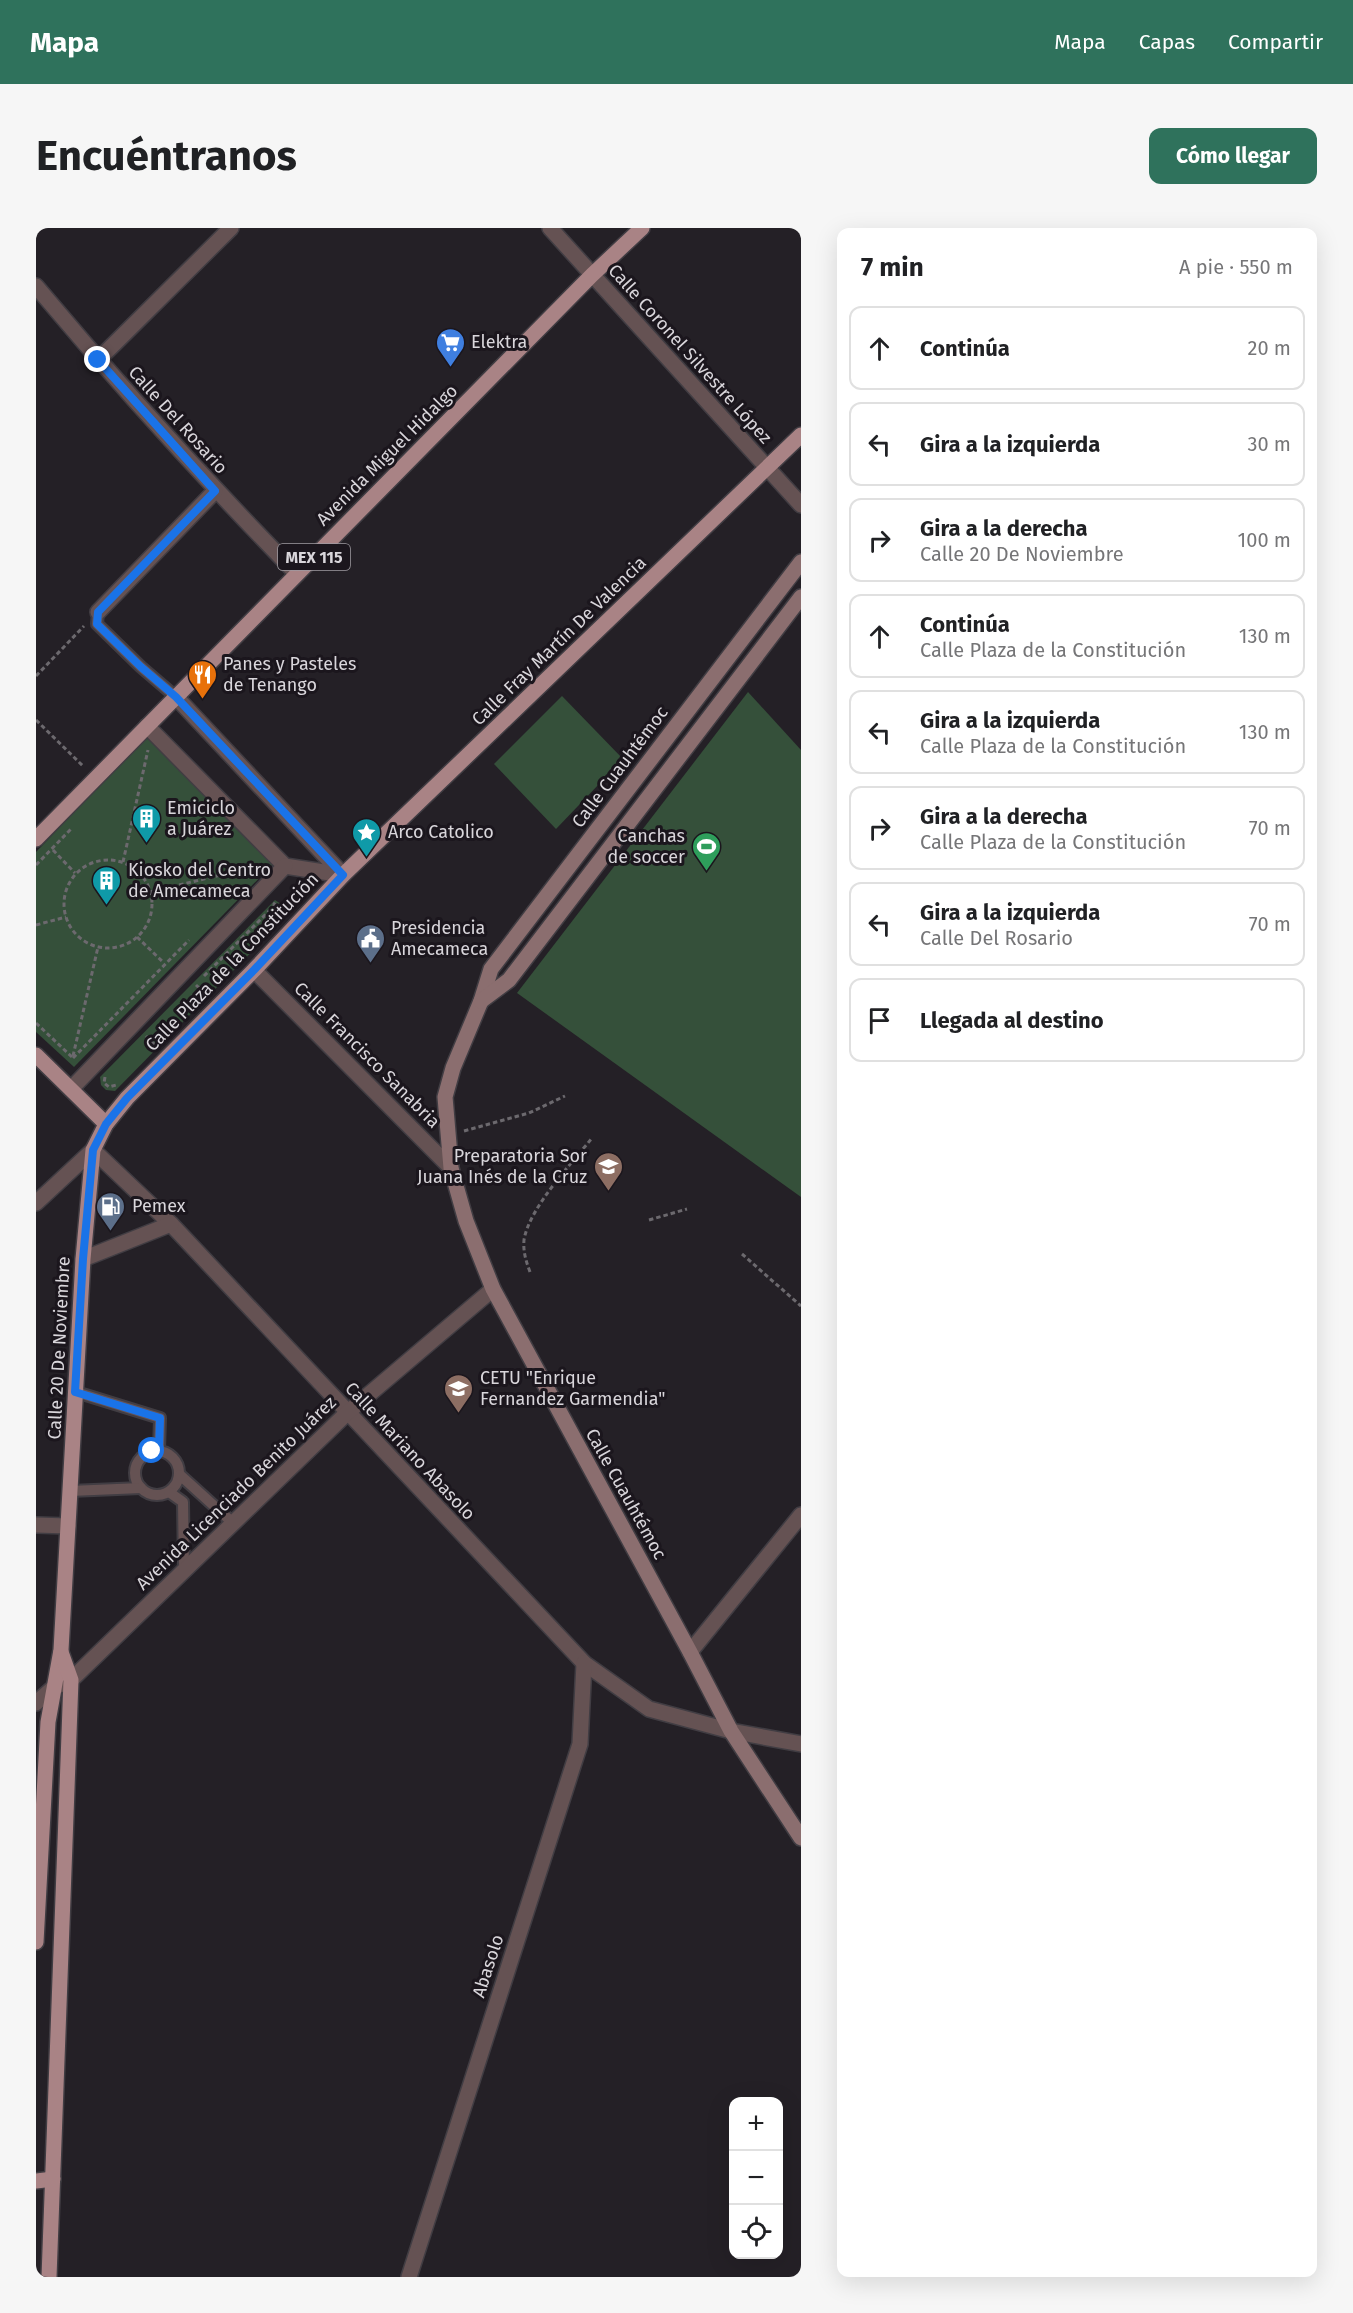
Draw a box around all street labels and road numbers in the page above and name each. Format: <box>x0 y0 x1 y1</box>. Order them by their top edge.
street label: Calle Coronel Silvestre López <box>604 260 776 448</box>
street label: Calle Del Rosario <box>124 361 232 479</box>
street label: Avenida Miguel Hidalgo <box>312 380 462 530</box>
road number: MEX 115 <box>278 544 350 570</box>
street label: Calle Fray Martín De Valencia <box>467 552 651 730</box>
street label: Calle Cuauhtémoc <box>567 702 673 832</box>
street label: Calle Plaza de la Constitución <box>141 868 323 1056</box>
street label: Calle Francisco Sanabria <box>289 977 445 1133</box>
street label: Calle 20 De Noviembre <box>43 1256 75 1440</box>
street label: Calle Mariano Abasolo <box>340 1377 480 1525</box>
street label: Avenida Licenciado Benito Juárez <box>131 1391 341 1595</box>
street label: Calle Cuauhtémoc <box>581 1425 671 1564</box>
street label: Abasolo <box>467 1932 509 2000</box>

